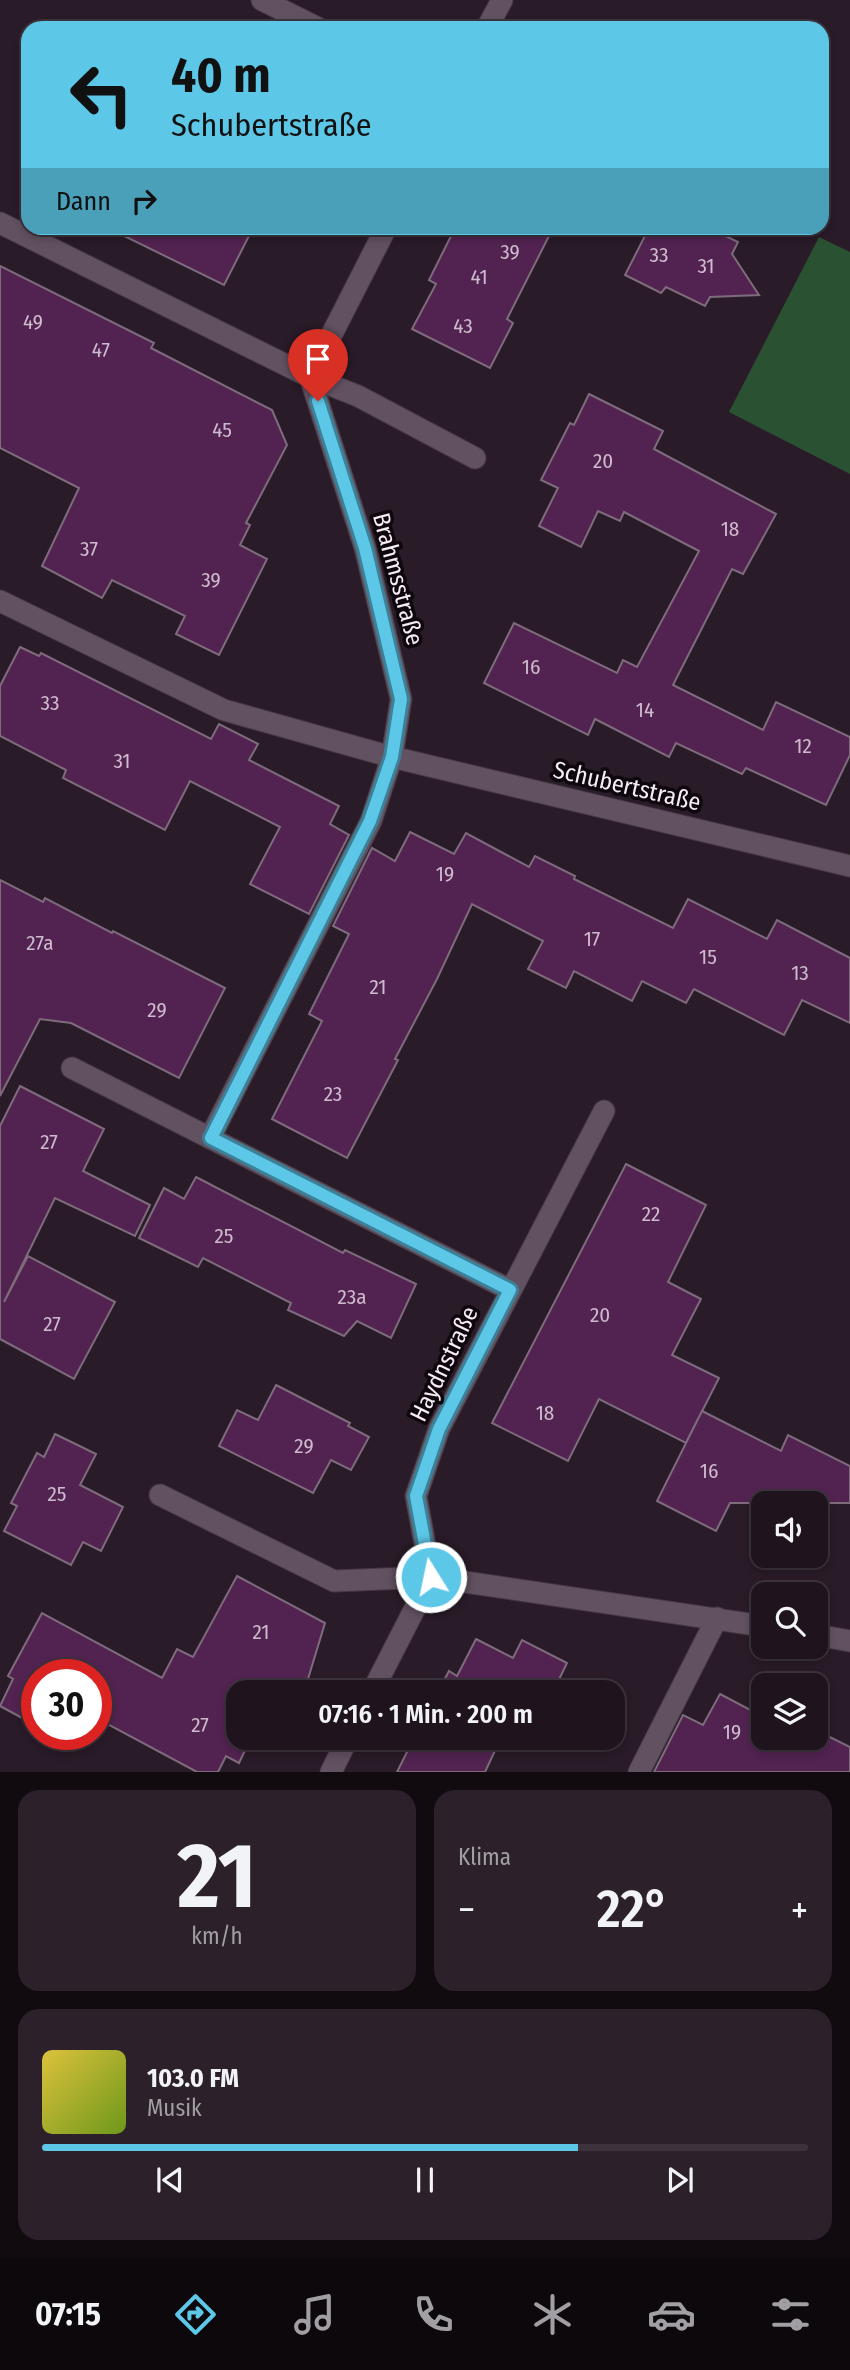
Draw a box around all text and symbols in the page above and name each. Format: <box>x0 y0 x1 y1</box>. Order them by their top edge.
text: 40 m <box>171 46 271 105</box>
icon: left <box>56 49 147 140</box>
text: Schubertstraße <box>171 106 372 144</box>
icon: right <box>125 182 163 220</box>
text: Dann <box>56 186 111 217</box>
house number: 39 <box>500 239 520 265</box>
house number: 33 <box>650 242 668 268</box>
house number: 31 <box>697 253 715 279</box>
house number: 41 <box>470 264 488 290</box>
house number: 49 <box>23 309 43 335</box>
house number: 43 <box>453 313 473 339</box>
pin <box>288 329 348 401</box>
house number: 47 <box>92 337 110 363</box>
icon: arrive <box>299 340 337 378</box>
house number: 45 <box>212 417 232 443</box>
house number: 20 <box>593 448 613 474</box>
street label: Brahmsstraße <box>367 510 429 648</box>
house number: 18 <box>721 516 739 542</box>
house number: 37 <box>80 536 98 562</box>
house number: 39 <box>201 567 221 593</box>
house number: 16 <box>522 654 540 680</box>
house number: 33 <box>41 690 59 716</box>
house number: 14 <box>636 697 654 723</box>
house number: 12 <box>794 733 812 759</box>
house number: 31 <box>113 748 131 774</box>
street label: Schubertstraße <box>551 755 703 817</box>
house number: 19 <box>436 861 454 887</box>
house number: 17 <box>584 926 600 952</box>
house number: 27a <box>26 930 54 956</box>
house number: 15 <box>699 944 717 970</box>
house number: 13 <box>791 960 809 986</box>
house number: 21 <box>370 974 387 1000</box>
house number: 29 <box>147 997 167 1023</box>
house number: 23 <box>324 1081 342 1107</box>
house number: 27 <box>40 1129 58 1155</box>
house number: 22 <box>642 1201 660 1227</box>
house number: 25 <box>215 1223 233 1249</box>
house number: 23a <box>338 1284 366 1310</box>
street label: Haydnstraße <box>404 1302 484 1426</box>
house number: 20 <box>590 1302 610 1328</box>
house number: 27 <box>43 1311 61 1337</box>
house number: 18 <box>536 1400 554 1426</box>
house number: 29 <box>294 1433 314 1459</box>
house number: 16 <box>700 1458 718 1484</box>
house number: 25 <box>48 1481 66 1507</box>
map controls <box>751 1491 828 1750</box>
button: sound <box>751 1491 828 1568</box>
position arrow <box>394 1540 468 1614</box>
button: search <box>751 1582 828 1659</box>
house number: 21 <box>253 1619 270 1645</box>
speed limit sign: 30 <box>21 1659 112 1750</box>
button: layers <box>751 1673 828 1750</box>
text: 07:16 · 1 Min. · 200 m <box>318 1699 533 1730</box>
house number: 27 <box>191 1712 209 1738</box>
house number: 19 <box>723 1719 741 1745</box>
text: 21 <box>177 1822 257 1931</box>
text: Klima <box>458 1843 511 1871</box>
text: 22° <box>597 1878 669 1941</box>
text: − <box>458 1887 475 1933</box>
text: + <box>791 1887 808 1933</box>
text: km/h <box>191 1922 243 1950</box>
text: 103.0 FM <box>147 2063 239 2094</box>
text: Musik <box>147 2094 202 2122</box>
icon: previous <box>151 2161 189 2199</box>
icon: pause <box>406 2161 444 2199</box>
icon: next <box>661 2161 699 2199</box>
icon: directions <box>171 2290 220 2339</box>
icon: music <box>290 2290 339 2339</box>
icon: phone <box>409 2290 458 2339</box>
icon: climate <box>528 2290 577 2339</box>
icon: car <box>647 2290 696 2339</box>
icon: filters <box>766 2290 815 2339</box>
text: 07:15 <box>35 2295 101 2333</box>

